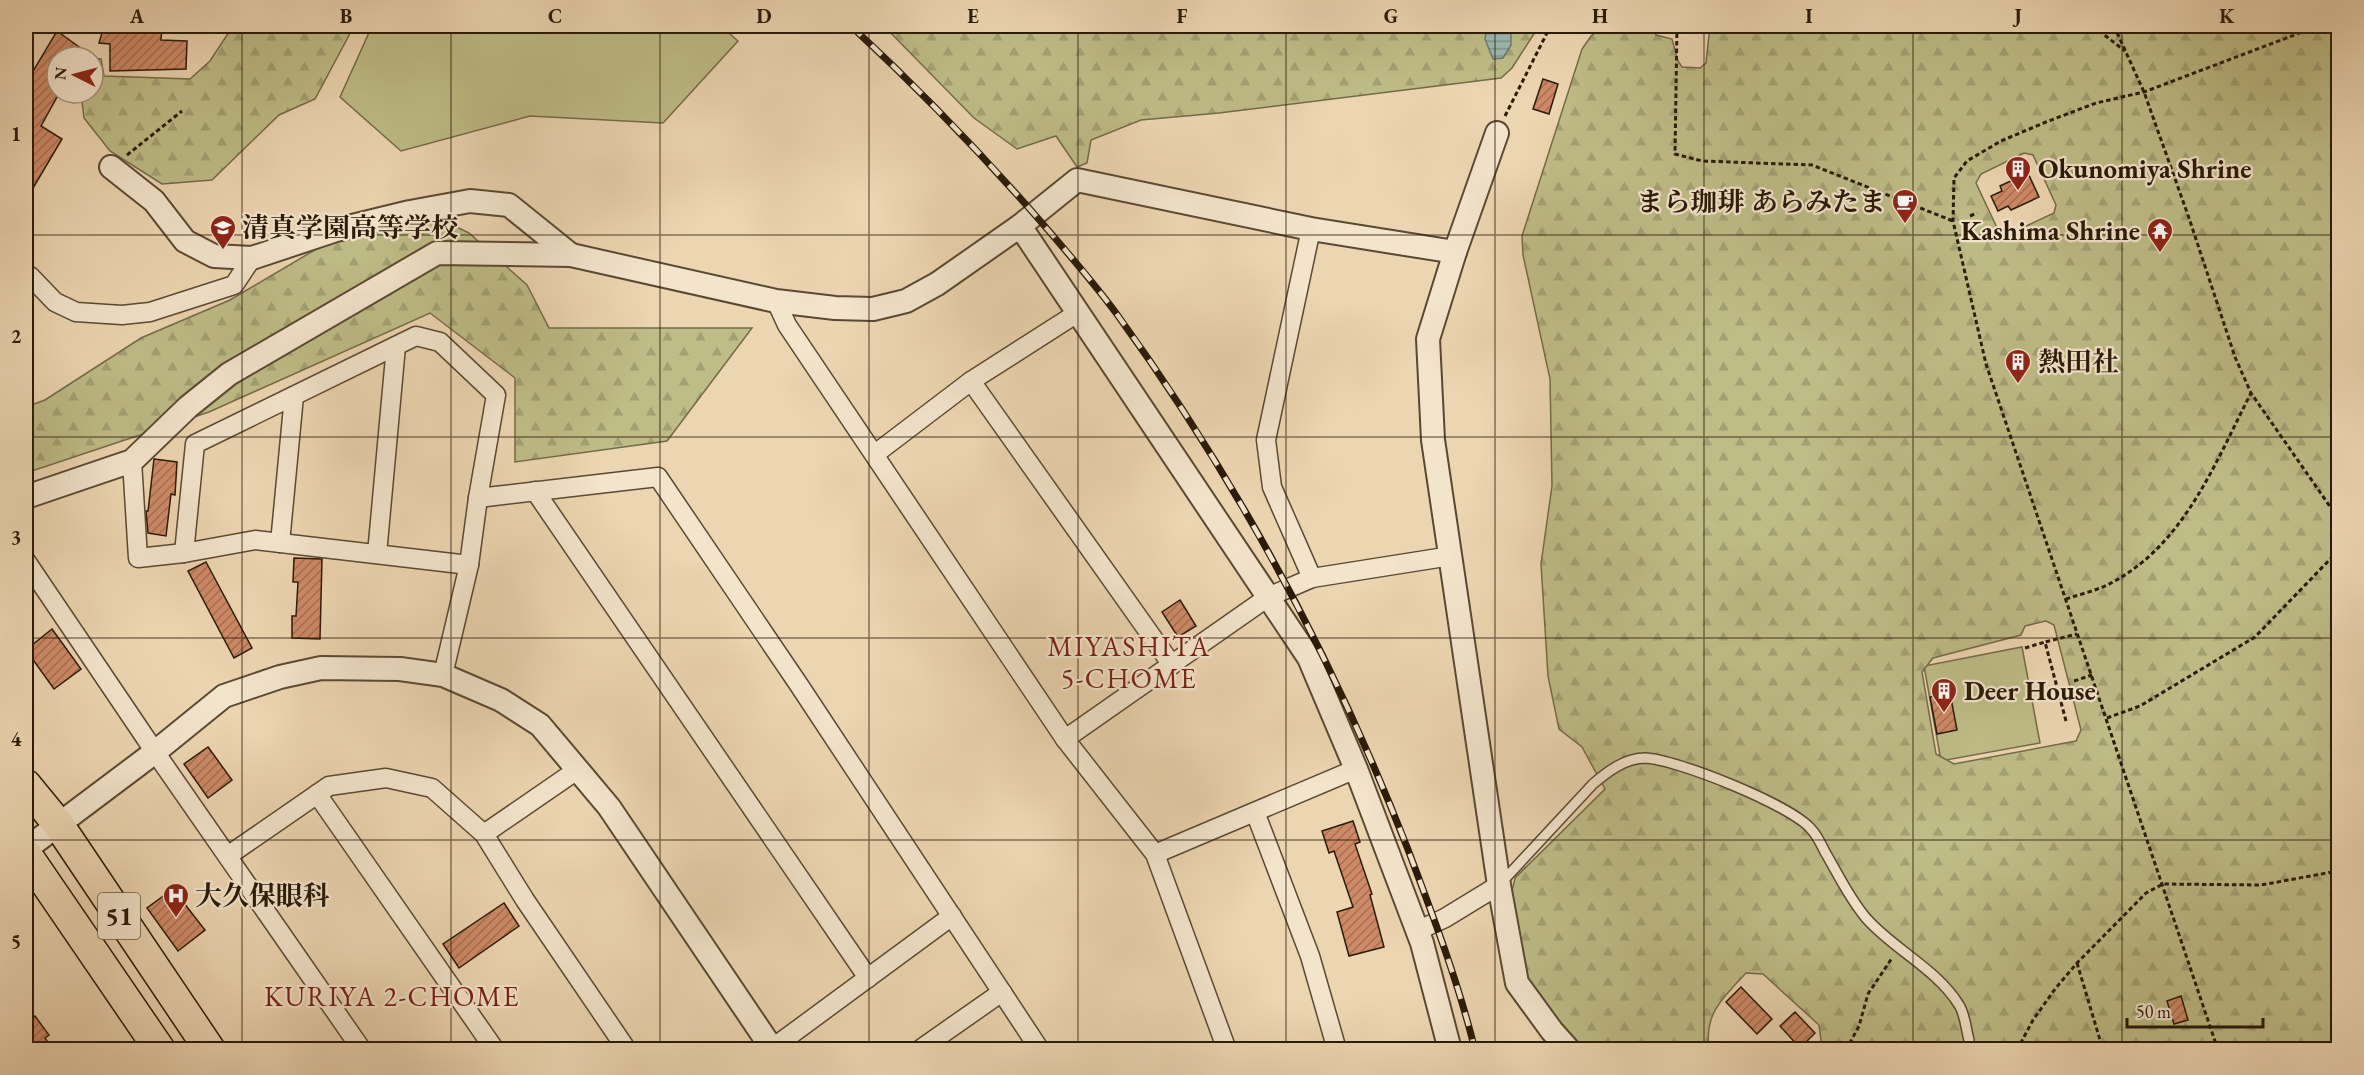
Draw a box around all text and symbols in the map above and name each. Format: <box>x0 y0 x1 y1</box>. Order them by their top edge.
text: A <box>129 3 145 29</box>
text: B <box>340 3 352 29</box>
text: C <box>548 3 562 29</box>
text: D <box>756 3 772 29</box>
text: E <box>967 3 979 29</box>
text: F <box>1177 3 1188 29</box>
text: G <box>1384 3 1398 29</box>
text: H <box>1592 3 1608 29</box>
text: I <box>1805 3 1813 29</box>
text: J <box>2012 3 2022 29</box>
text: K <box>2219 3 2235 29</box>
north arrow <box>45 45 105 105</box>
text: N <box>49 66 72 81</box>
text: 1 <box>11 121 21 147</box>
place label: Okunomiya Shrine <box>2038 151 2251 186</box>
building icon: Okunomiya Shrine <box>2003 154 2033 192</box>
place label: まら珈琲 あらみたま <box>1637 184 1886 219</box>
cafe icon: まら珈琲 あらみたま <box>1890 187 1920 225</box>
place label: 清真学園高等学校 <box>242 210 458 245</box>
school or university icon: 清真学園高等学校 <box>208 213 238 251</box>
place label: Kashima Shrine <box>1961 213 2140 248</box>
temple icon: Kashima Shrine <box>2145 216 2175 254</box>
text: 2 <box>11 323 22 349</box>
place label: 熱田社 <box>2038 344 2119 379</box>
building icon: 熱田社 <box>2003 347 2033 385</box>
text: 3 <box>11 524 21 550</box>
district label: MIYASHITA 5-CHOME <box>1047 628 1211 696</box>
place label: Deer House <box>1964 673 2096 708</box>
building icon: Deer House <box>1929 676 1959 714</box>
text: 4 <box>11 726 22 752</box>
place label: 大久保眼科 <box>195 878 330 913</box>
hospital icon: 大久保眼科 <box>161 881 191 919</box>
road number: 51 <box>98 893 140 939</box>
text: 5 <box>11 928 21 954</box>
district label: KURIYA 2-CHOME <box>264 978 520 1014</box>
scale bar <box>2127 991 2264 1029</box>
text: 50 m <box>2136 1000 2171 1023</box>

